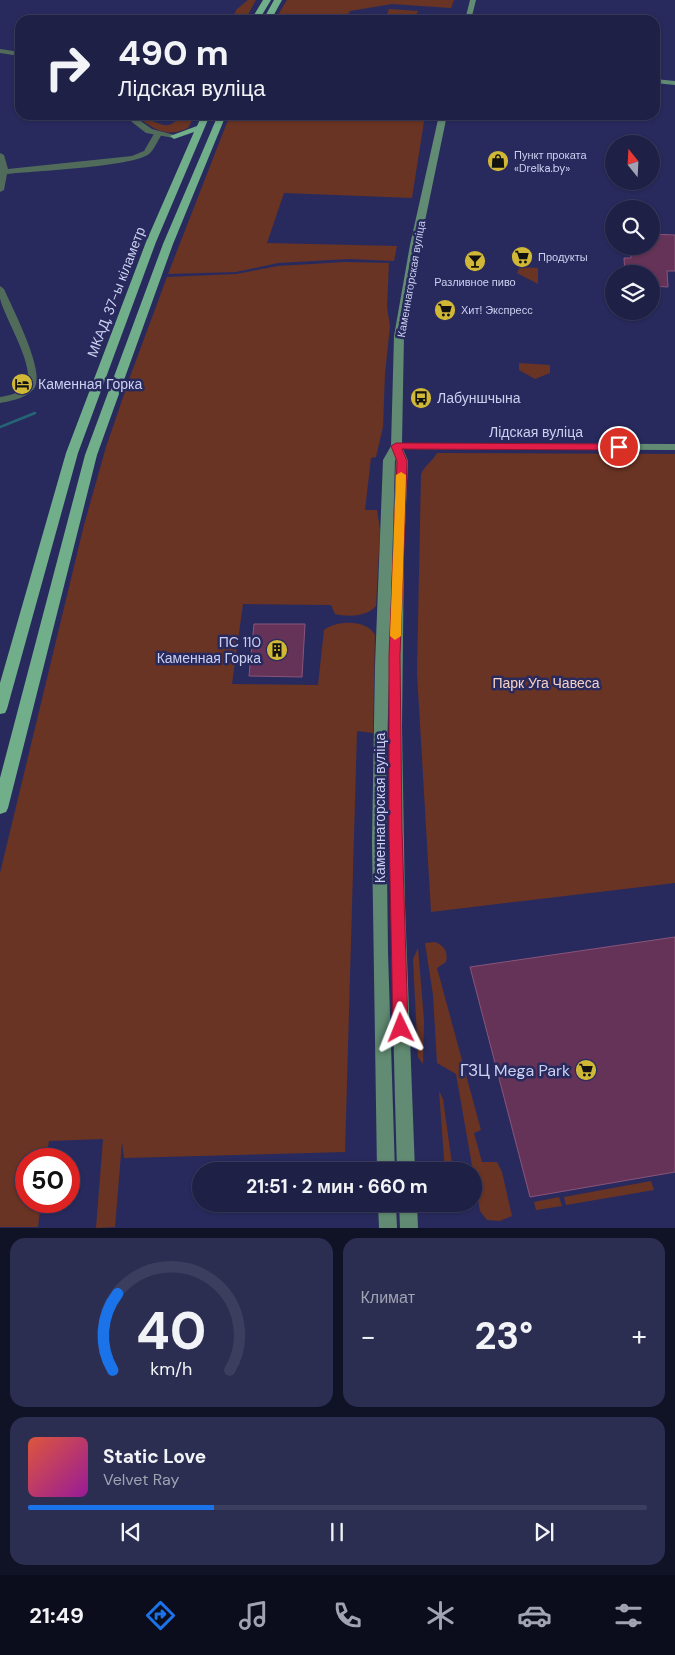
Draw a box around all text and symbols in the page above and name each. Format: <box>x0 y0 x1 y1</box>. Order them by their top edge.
text: 490 m <box>118 30 229 76</box>
icon: right <box>35 35 100 100</box>
text: Лідская вуліца <box>118 74 266 103</box>
north arrow <box>605 135 660 190</box>
map controls <box>605 135 660 320</box>
place label: Пункт проката «Drelka.by» <box>514 148 587 175</box>
shop icon: Пункт проката «Drelka.by» <box>486 149 510 173</box>
button: search <box>605 200 660 255</box>
street label: Каменнагорская вуліца <box>394 219 428 338</box>
street label: МКАД, 37-ы кіламетр <box>83 224 149 360</box>
supermarket icon: Продукты <box>510 245 534 269</box>
bar icon: Разливное пиво <box>463 249 487 273</box>
place label: Продукты <box>538 250 588 264</box>
button: layers <box>605 265 660 320</box>
place label: Разливное пиво <box>434 275 516 289</box>
supermarket icon: Хит! Экспресс <box>433 298 457 322</box>
place label: Хит! Экспресс <box>461 303 533 317</box>
hotel icon: Каменная Горка <box>10 372 34 396</box>
place label: Каменная Горка <box>38 375 143 393</box>
bus stop icon: Лабуншчына <box>409 386 433 410</box>
place label: Лабуншчына <box>437 389 521 407</box>
street label: Лідская вуліца <box>489 423 583 441</box>
pin <box>598 426 640 468</box>
icon: arrive <box>605 433 633 461</box>
place label: ПС 110 Каменная Горка <box>157 633 261 667</box>
building icon: ПС 110 Каменная Горка <box>265 638 289 662</box>
park label: Парк Уга Чавеса <box>492 674 600 692</box>
street label: Каменнагорская вуліца <box>371 733 389 883</box>
position arrow <box>374 1001 426 1053</box>
supermarket icon: ГЗЦ Mega Park <box>574 1058 598 1082</box>
place label: ГЗЦ Mega Park <box>460 1060 570 1081</box>
speed limit sign: 50 <box>15 1148 80 1213</box>
text: 21:51 · 2 мин · 660 m <box>246 1174 428 1199</box>
text: Климат <box>361 1287 415 1308</box>
text: 40 <box>136 1297 206 1365</box>
text: 23° <box>474 1311 533 1361</box>
text: − <box>361 1318 376 1355</box>
text: + <box>632 1318 647 1355</box>
text: km/h <box>150 1357 192 1381</box>
text: Static Love <box>103 1444 206 1469</box>
text: Velvet Ray <box>103 1469 179 1490</box>
icon: previous <box>117 1518 145 1546</box>
icon: pause <box>323 1518 351 1546</box>
icon: next <box>530 1518 558 1546</box>
icon: directions <box>143 1598 178 1633</box>
icon: music <box>236 1598 271 1633</box>
icon: phone <box>330 1598 365 1633</box>
icon: climate <box>423 1598 458 1633</box>
icon: car <box>517 1598 552 1633</box>
icon: filters <box>611 1598 646 1633</box>
text: 21:49 <box>29 1601 84 1630</box>

